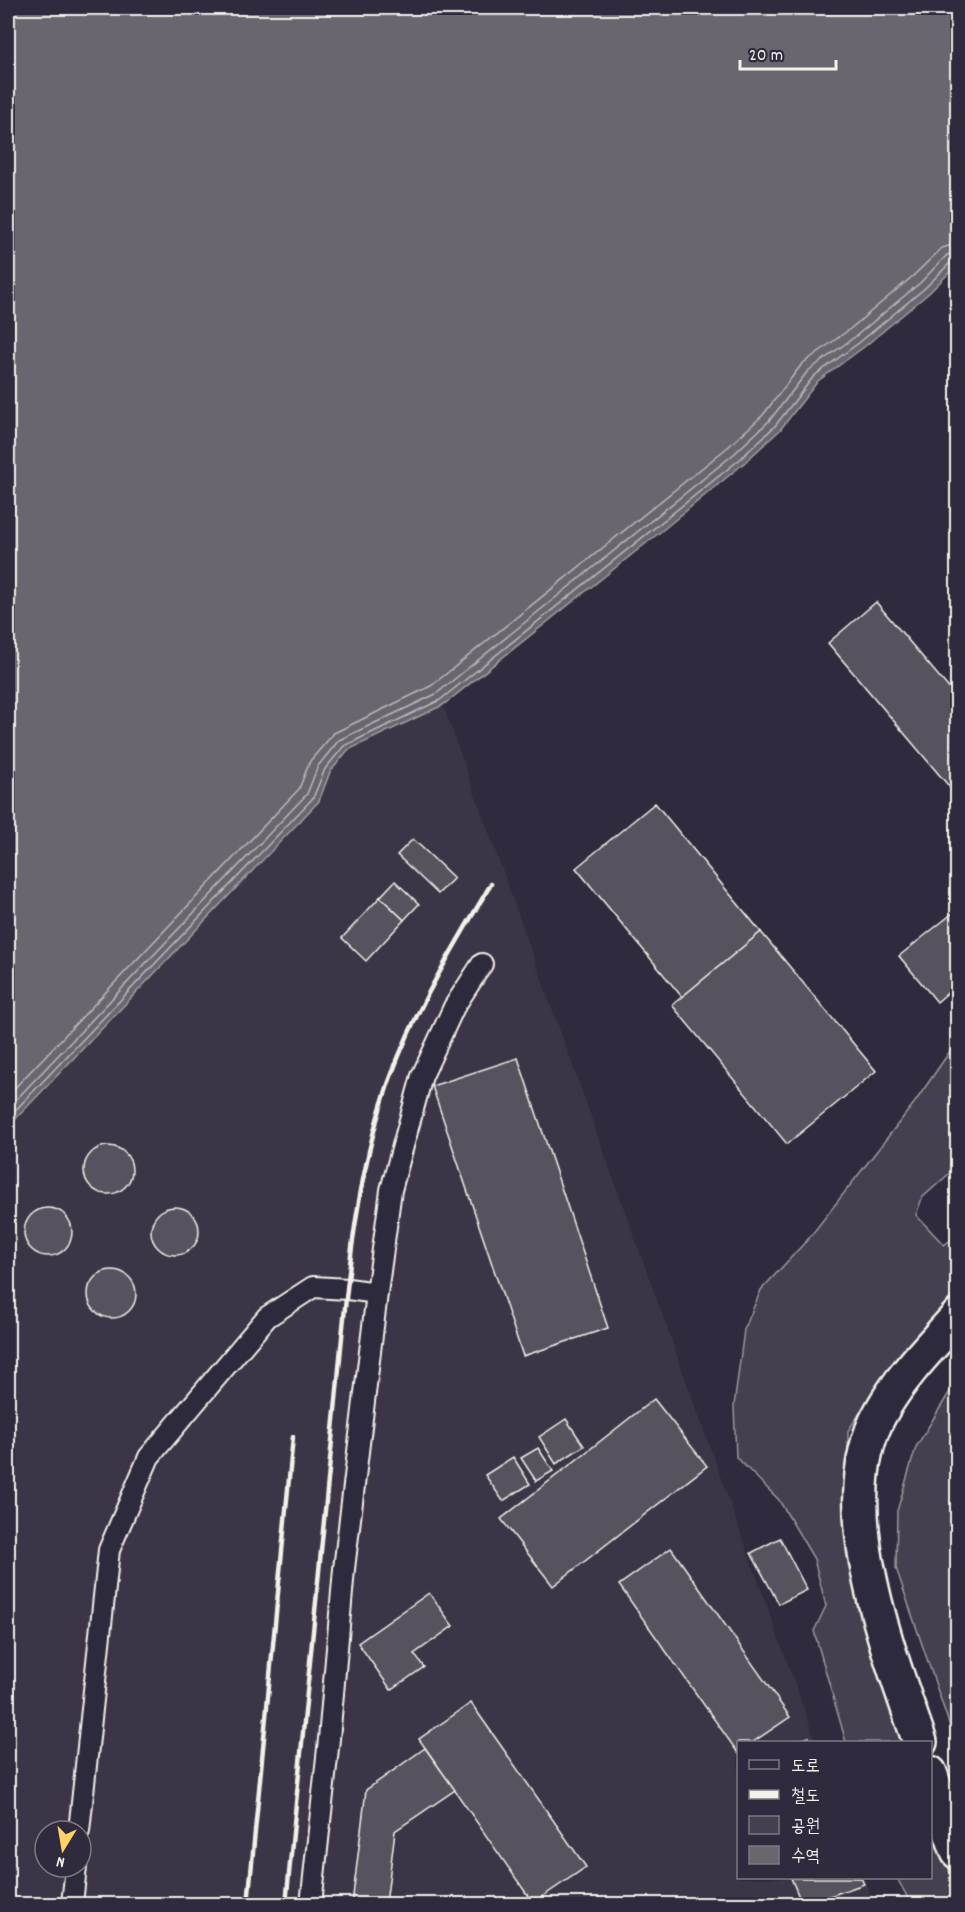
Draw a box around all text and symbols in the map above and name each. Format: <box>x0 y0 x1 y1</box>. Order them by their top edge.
scale bar <box>740 33 836 71</box>
text: 20 m <box>749 44 783 69</box>
legend <box>737 1741 932 1879</box>
text: 도로 <box>791 1755 820 1780</box>
text: 철도 <box>791 1785 820 1810</box>
text: 공원 <box>791 1815 820 1840</box>
north arrow <box>33 1819 93 1879</box>
text: 수역 <box>791 1845 820 1870</box>
text: N <box>54 1849 67 1873</box>

